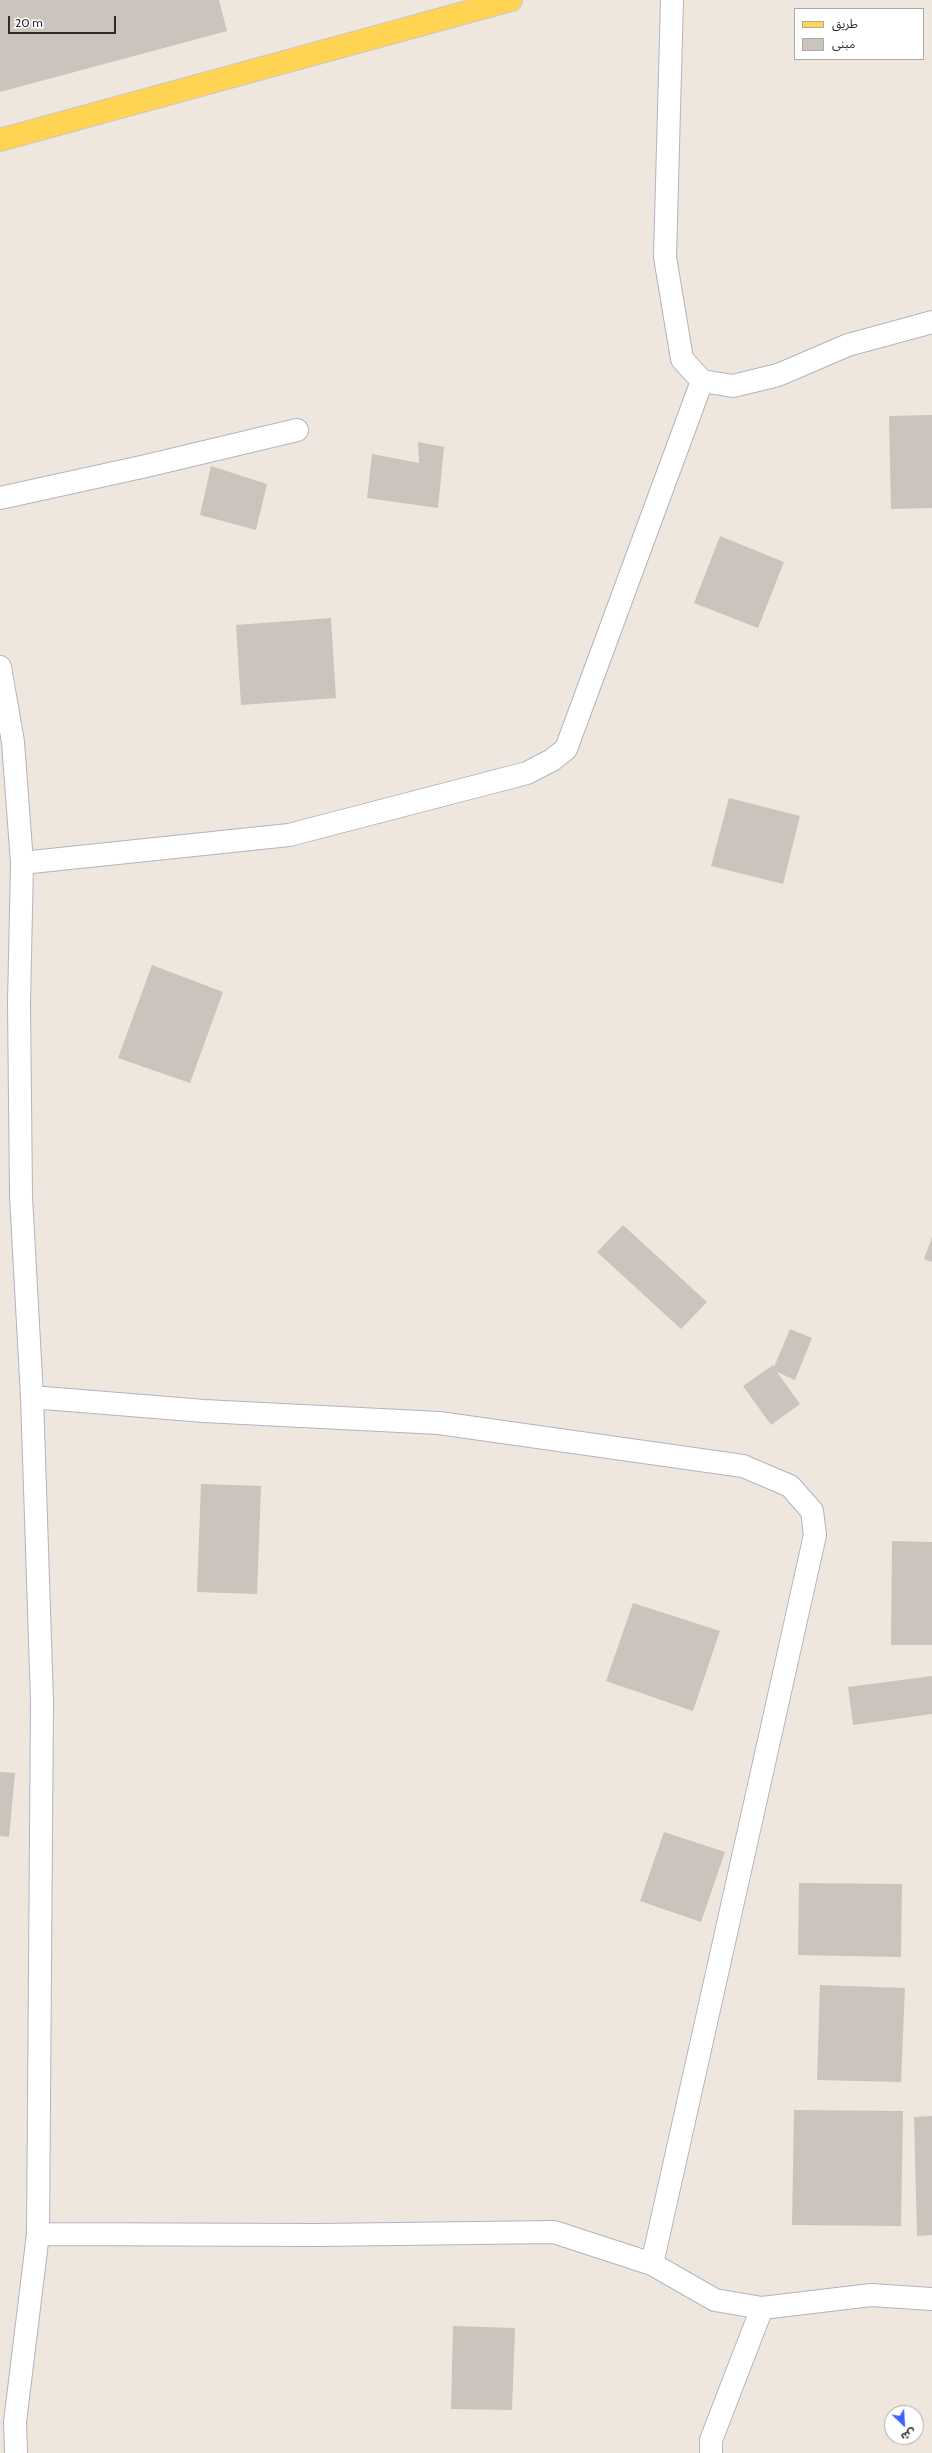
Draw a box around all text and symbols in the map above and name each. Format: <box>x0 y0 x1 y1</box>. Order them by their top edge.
scale bar <box>10 8 118 34</box>
legend <box>794 8 924 60</box>
text: 20 m <box>15 15 43 30</box>
text: طريق <box>832 16 858 31</box>
text: مبنى <box>832 36 855 51</box>
north arrow <box>884 2405 924 2445</box>
text: ش <box>899 2425 918 2444</box>

